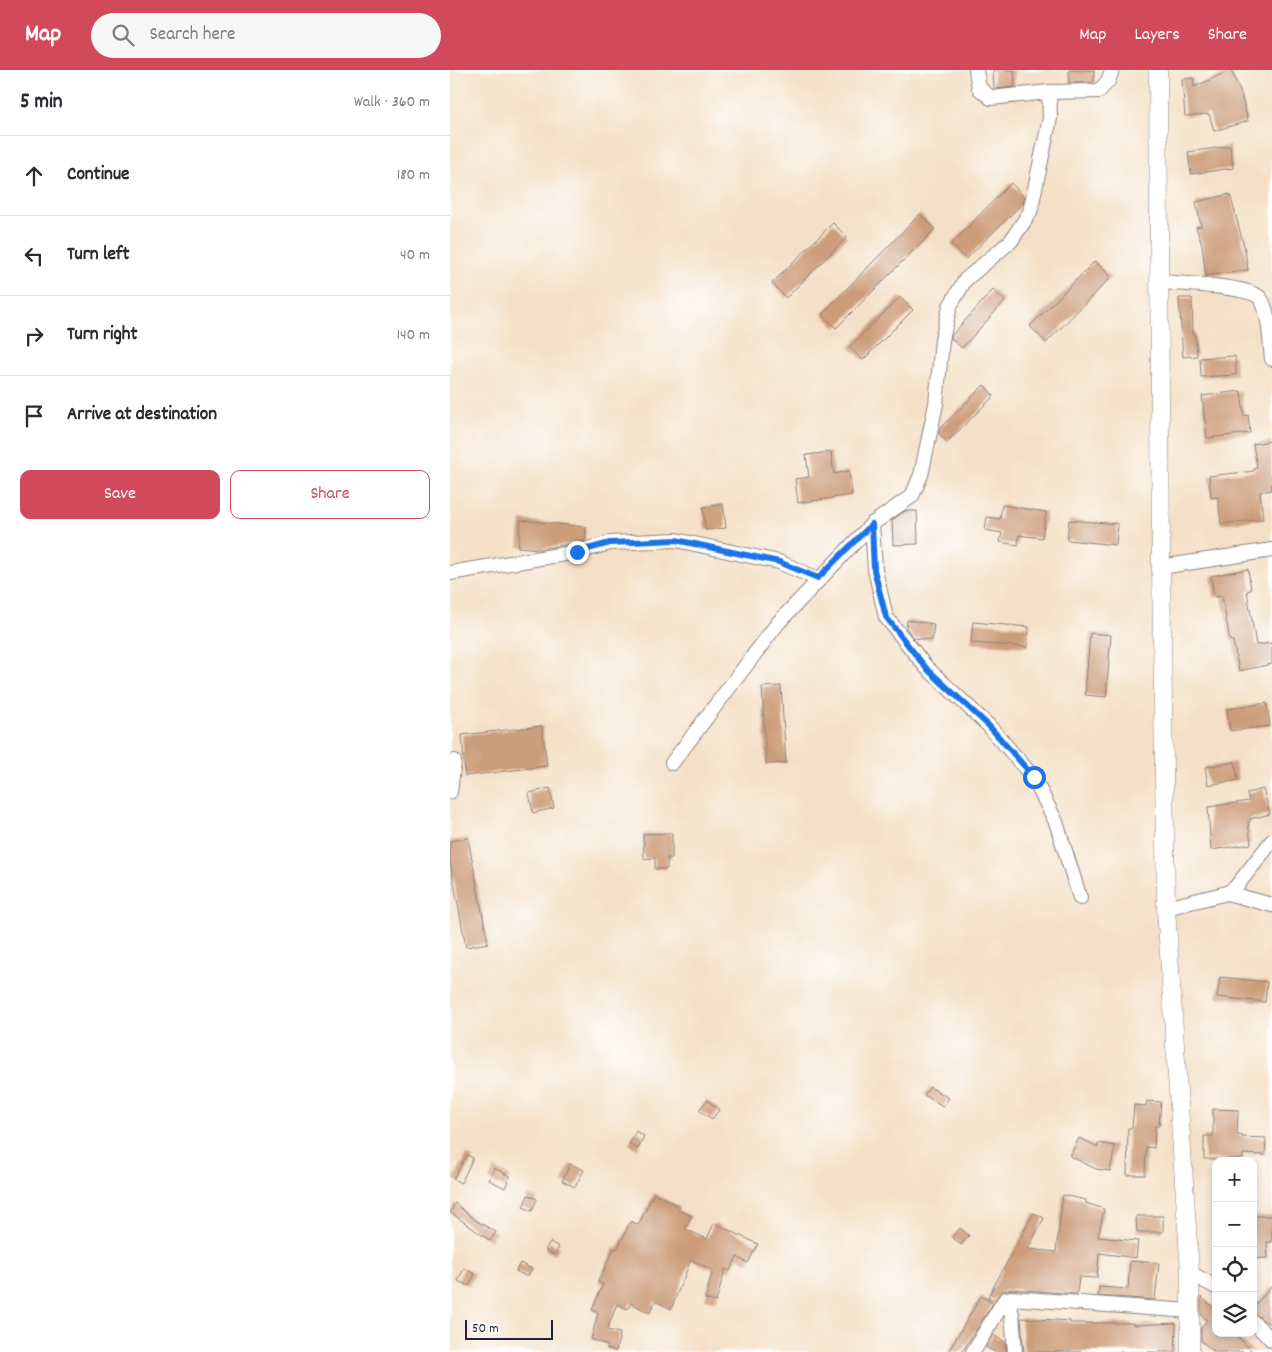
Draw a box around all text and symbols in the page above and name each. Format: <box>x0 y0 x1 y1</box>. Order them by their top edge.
search box <box>91 13 441 58</box>
text: Map <box>25 18 61 52</box>
icon: search <box>109 21 137 49</box>
text: Search here <box>149 22 235 49</box>
text: Map <box>1079 23 1106 48</box>
text: Layers <box>1134 23 1180 48</box>
text: Share <box>1208 23 1247 48</box>
text: 5 min <box>20 88 63 118</box>
text: Walk · 360 m <box>354 91 430 114</box>
icon: ahead <box>20 162 48 190</box>
text: Continue <box>67 162 129 189</box>
text: 180 m <box>397 164 430 187</box>
icon: left <box>20 242 48 270</box>
text: Turn left <box>67 242 130 269</box>
text: 40 m <box>400 244 430 267</box>
icon: right <box>20 322 48 350</box>
text: Turn right <box>67 322 138 349</box>
text: 140 m <box>396 324 430 347</box>
icon: arrive <box>20 402 48 430</box>
text: Arrive at destination <box>67 402 217 429</box>
button: Save <box>20 470 220 519</box>
button: Share <box>230 470 430 519</box>
route end <box>566 541 589 564</box>
route start <box>1023 766 1046 789</box>
map controls <box>1212 1157 1257 1337</box>
button: + <box>1212 1157 1257 1202</box>
button: − <box>1212 1202 1257 1247</box>
button: locate <box>1212 1247 1257 1292</box>
button: layers <box>1212 1292 1257 1337</box>
scale bar <box>465 1317 552 1340</box>
text: 50 m <box>472 1319 499 1339</box>

